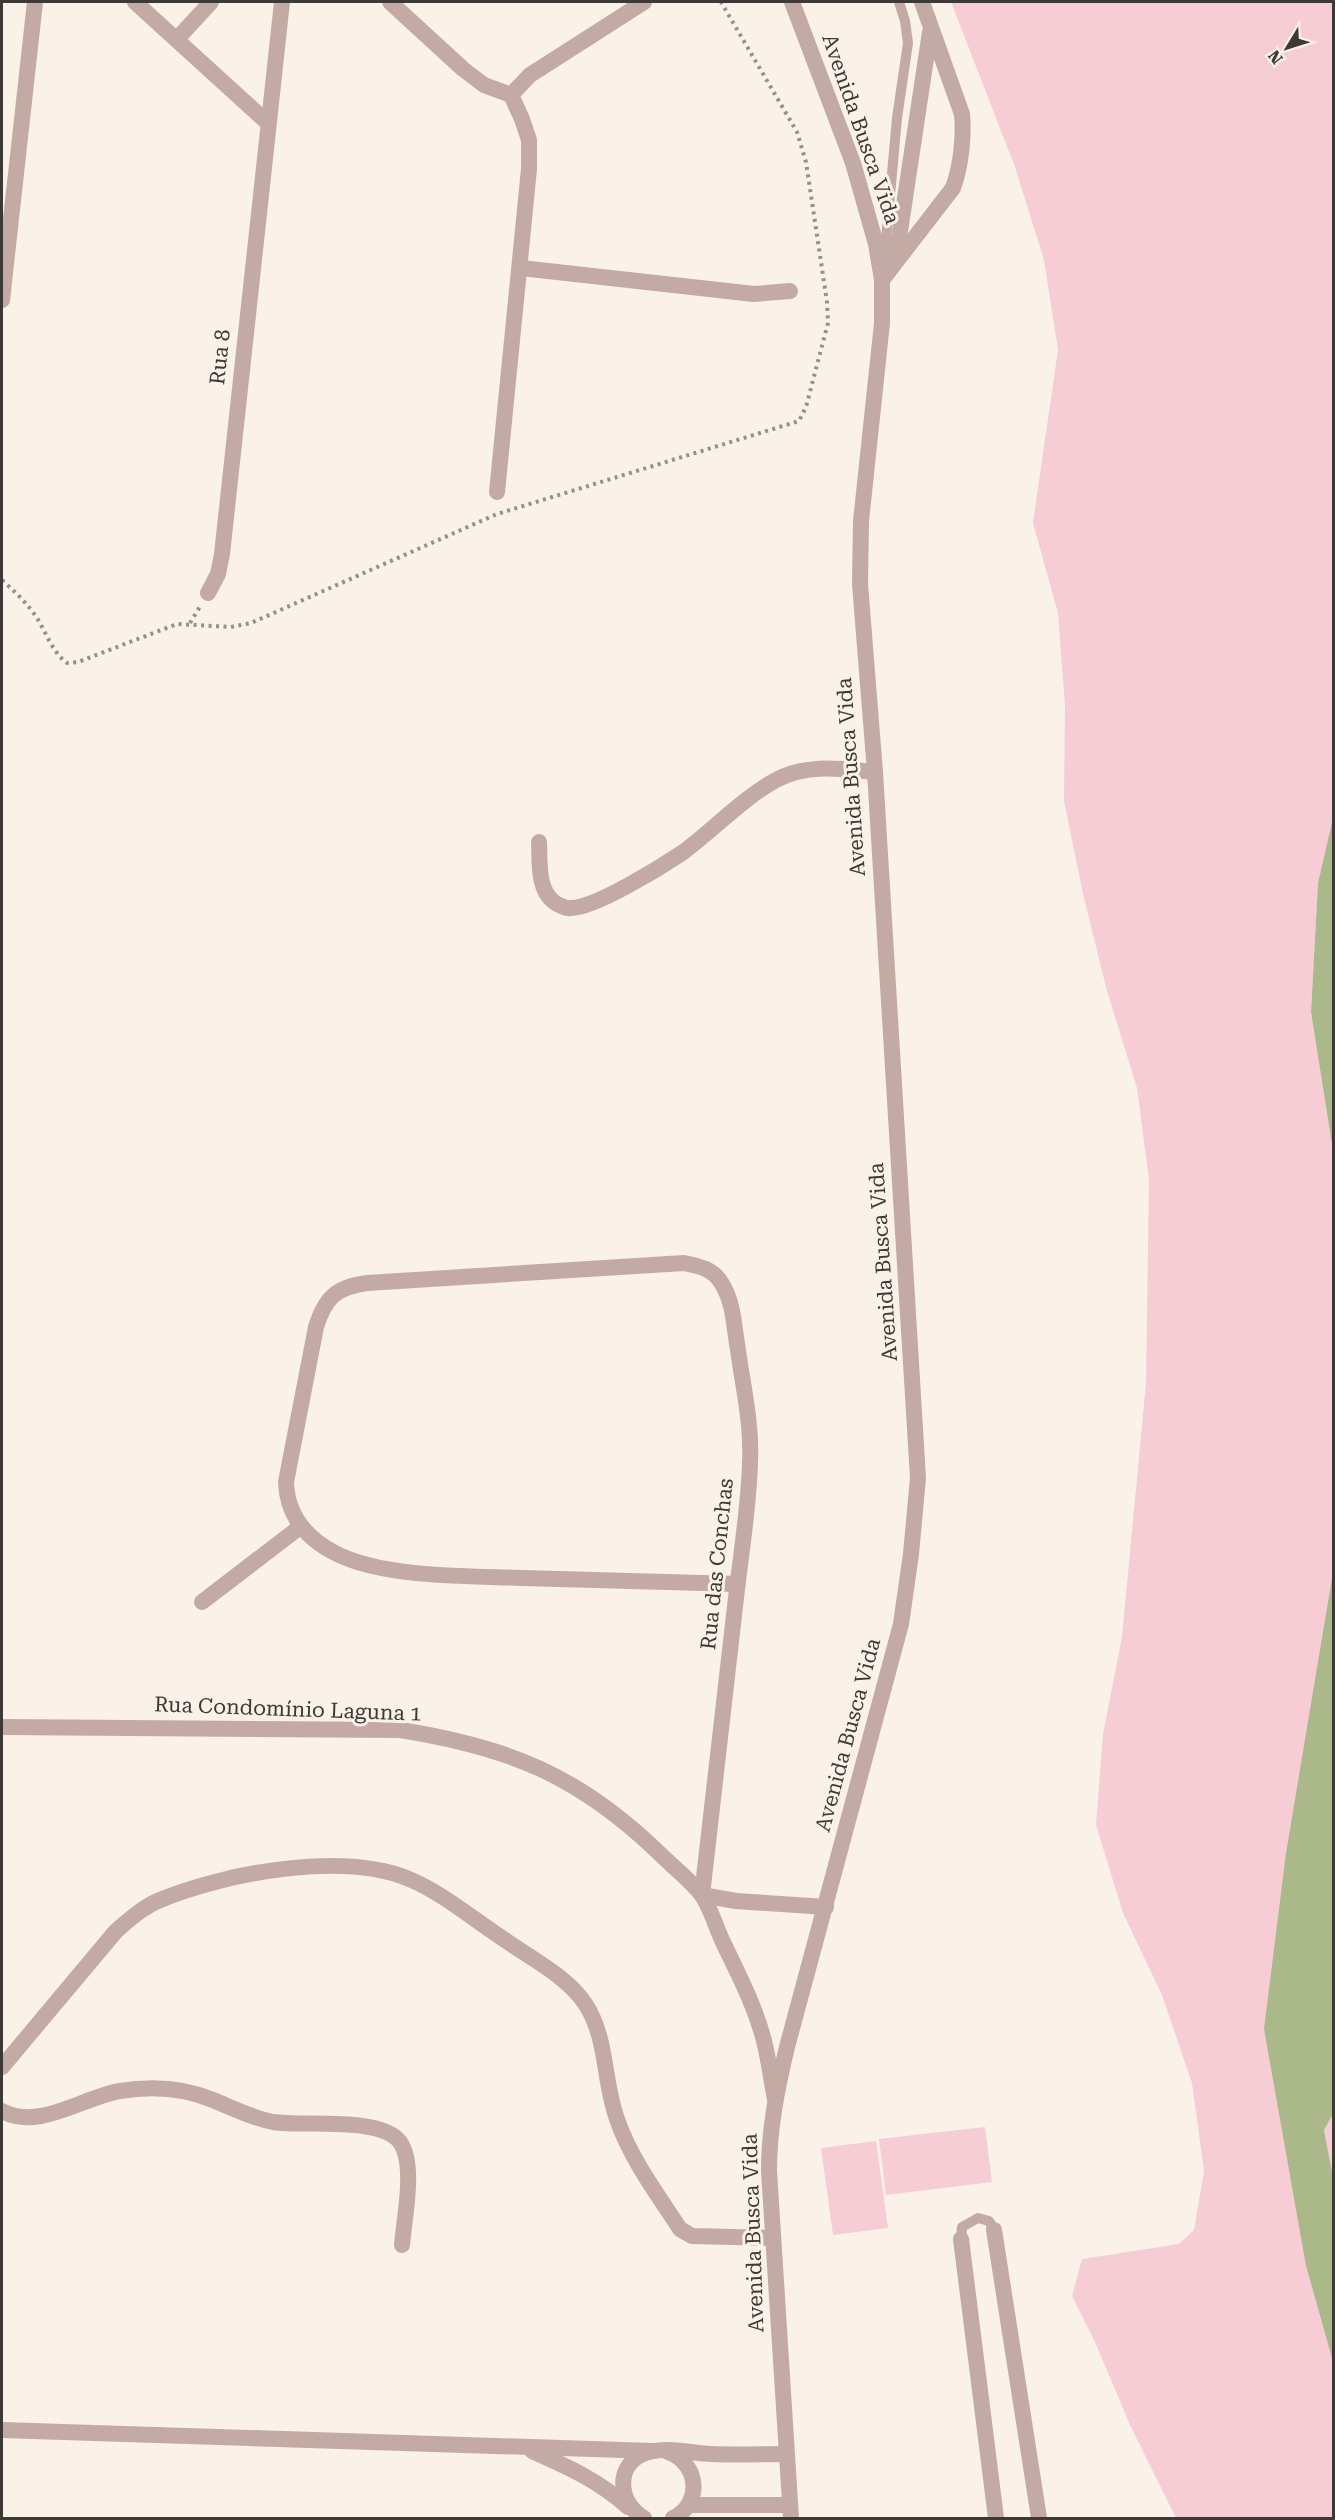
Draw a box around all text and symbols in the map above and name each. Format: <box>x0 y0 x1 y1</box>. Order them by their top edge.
north arrow <box>1257 18 1317 78</box>
street label: Avenida Busca Vida <box>817 31 905 228</box>
text: N <box>1264 46 1287 68</box>
street label: Rua 8 <box>205 328 235 386</box>
street label: Avenida Busca Vida <box>832 676 870 877</box>
street label: Avenida Busca Vida <box>864 1161 902 1362</box>
street label: Rua das Conchas <box>696 1477 738 1651</box>
street label: Avenida Busca Vida <box>811 1635 886 1834</box>
street label: Rua Condomínio Laguna 1 <box>154 1692 422 1726</box>
street label: Avenida Busca Vida <box>738 2132 768 2333</box>

